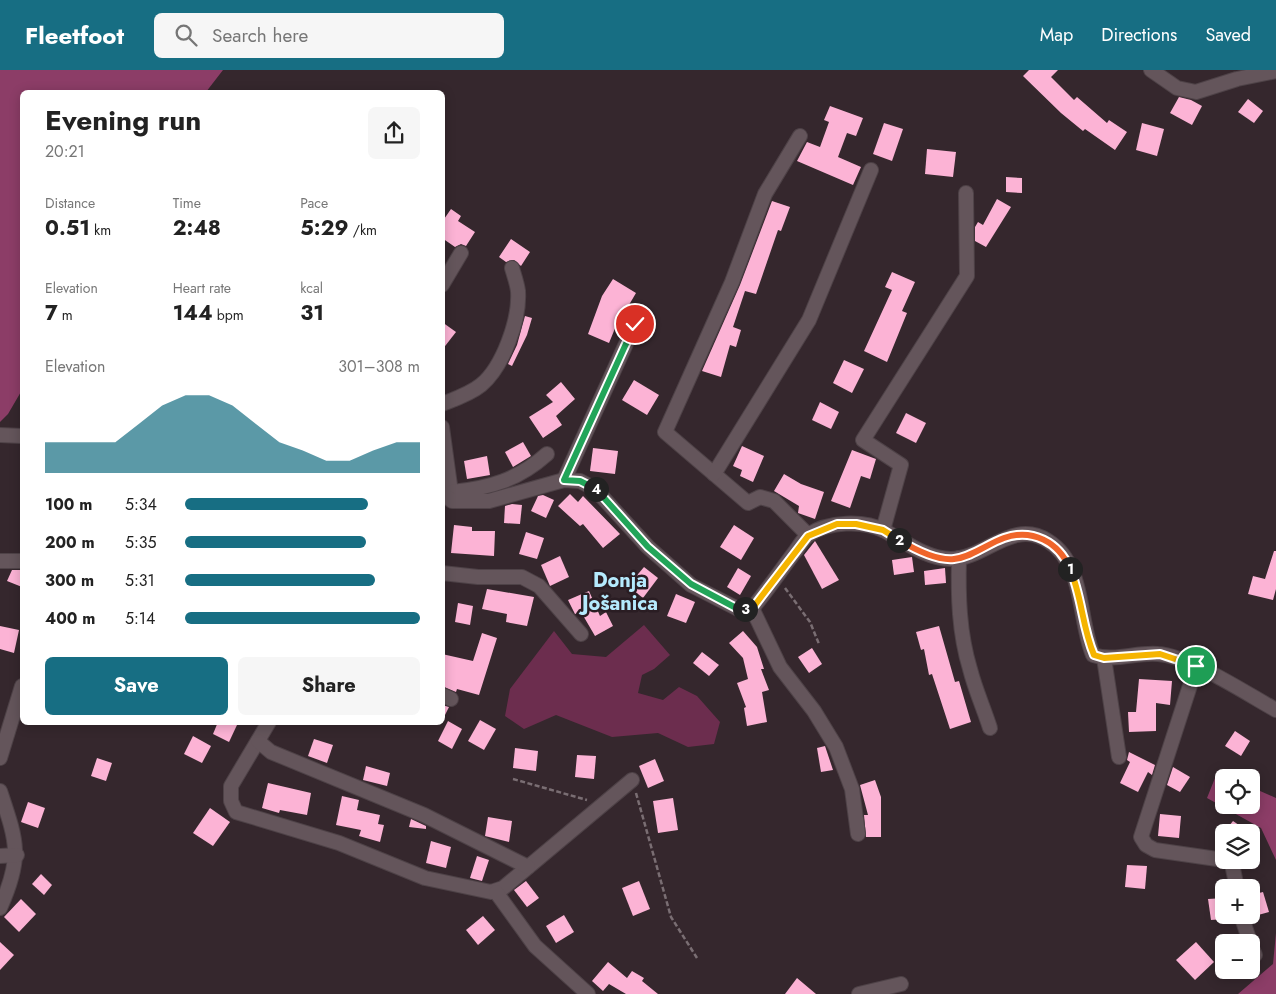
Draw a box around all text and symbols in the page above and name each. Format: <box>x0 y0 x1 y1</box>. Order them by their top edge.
search box <box>154 13 504 58</box>
text: Fleetfoot <box>25 18 124 53</box>
icon: search <box>172 21 200 49</box>
text: Search here <box>212 22 308 49</box>
text: Map <box>1040 22 1073 48</box>
text: Directions <box>1101 22 1177 48</box>
text: Saved <box>1205 22 1251 48</box>
text: Evening run <box>45 100 201 141</box>
button: share <box>368 107 420 159</box>
text: 20:21 <box>45 140 85 163</box>
text: Distance <box>45 193 95 213</box>
text: Time <box>173 193 201 213</box>
text: Pace <box>300 193 328 213</box>
text: 0.51 <box>45 213 90 243</box>
text: 2:48 <box>173 213 221 243</box>
text: 5:29 <box>300 213 348 243</box>
text: km <box>90 220 111 240</box>
text: /km <box>348 220 377 240</box>
text: Elevation <box>45 278 98 298</box>
text: Heart rate <box>173 278 231 298</box>
text: kcal <box>300 278 323 298</box>
text: 7 <box>45 298 58 328</box>
text: 144 <box>173 298 213 328</box>
text: 31 <box>300 298 324 328</box>
pin <box>614 303 656 345</box>
text: m <box>58 305 73 325</box>
text: bpm <box>213 305 244 325</box>
icon: check <box>621 310 649 338</box>
text: Elevation <box>45 355 105 378</box>
text: 301–308 m <box>338 355 420 378</box>
pin: 4 <box>584 476 608 502</box>
text: 4 <box>592 479 601 499</box>
text: 100 m <box>45 493 92 516</box>
text: 5:34 <box>125 493 157 516</box>
pin: 2 <box>886 528 912 552</box>
text: 2 <box>895 530 904 550</box>
text: 200 m <box>45 531 95 554</box>
text: 5:35 <box>125 531 157 554</box>
pin: 1 <box>1058 556 1082 582</box>
text: 1 <box>1067 559 1074 579</box>
district label: Donja Jošanica <box>578 566 658 618</box>
text: 300 m <box>45 569 94 592</box>
text: 5:31 <box>125 569 155 592</box>
pin: 3 <box>732 596 758 622</box>
text: 3 <box>741 599 750 619</box>
text: 400 m <box>45 607 95 630</box>
text: 5:14 <box>125 607 155 630</box>
pin <box>1175 645 1217 687</box>
icon: arrive <box>1182 652 1210 680</box>
button: Save <box>45 657 228 715</box>
button: Share <box>238 657 420 715</box>
map controls <box>1215 769 1260 979</box>
button: locate <box>1215 769 1260 814</box>
button: layers <box>1215 824 1260 869</box>
button: + <box>1215 879 1260 924</box>
button: − <box>1215 934 1260 979</box>

